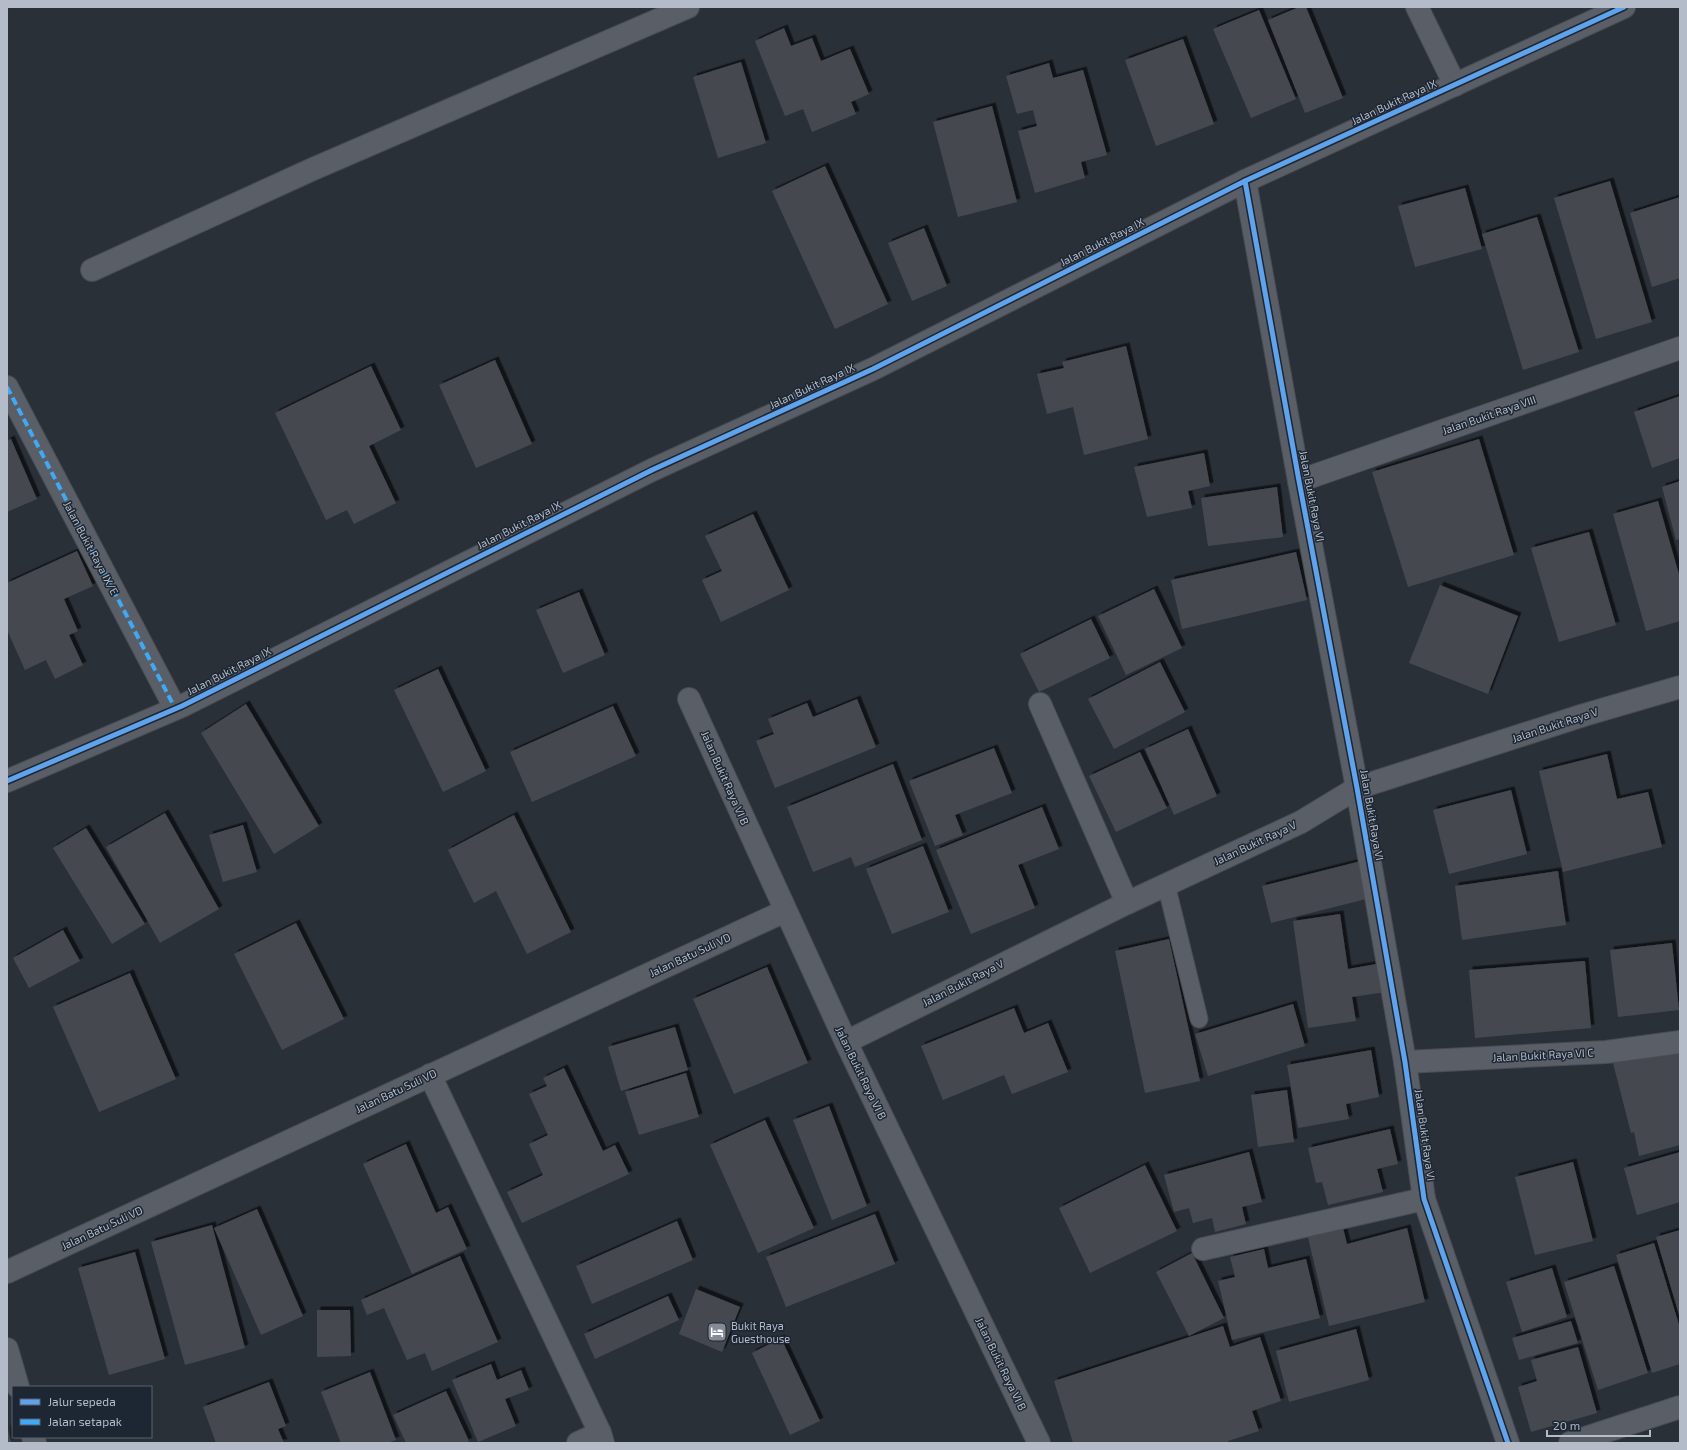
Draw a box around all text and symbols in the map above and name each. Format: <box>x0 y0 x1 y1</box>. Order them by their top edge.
street label: Jalan Bukit Raya IX <box>1349 76 1439 127</box>
street label: Jalan Bukit Raya IX <box>1058 215 1146 268</box>
street label: Jalan Bukit Raya IX <box>767 360 857 411</box>
street label: Jalan Bukit Raya VIII <box>1440 392 1537 437</box>
street label: Jalan Bukit Raya VI <box>1297 449 1328 542</box>
street label: Jalan Bukit Raya IX <box>475 498 563 551</box>
street label: Jalan Bukit Raya IX/E <box>61 499 122 597</box>
street label: Jalan Bukit Raya IX <box>185 644 273 697</box>
street label: Jalan Bukit Raya V <box>1510 704 1600 745</box>
street label: Jalan Bukit Raya VI B <box>699 729 752 827</box>
street label: Jalan Bukit Raya VI <box>1358 768 1387 862</box>
street label: Jalan Bukit Raya V <box>1211 818 1298 867</box>
street label: Jalan Batu Suli VD <box>647 930 733 979</box>
street label: Jalan Bukit Raya V <box>920 956 1006 1009</box>
street label: Jalan Bukit Raya VI B <box>833 1024 890 1121</box>
street label: Jalan Bukit Raya VI C <box>1492 1045 1594 1064</box>
street label: Jalan Batu Suli VD <box>353 1066 439 1115</box>
street label: Jalan Bukit Raya VI <box>1413 1088 1438 1182</box>
street label: Jalan Batu Suli VD <box>59 1203 145 1252</box>
street label: Jalan Bukit Raya VI B <box>973 1315 1030 1412</box>
place label: Bukit Raya Guesthouse <box>731 1319 790 1345</box>
hotel icon: Bukit Raya Guesthouse <box>706 1321 728 1343</box>
legend <box>12 1386 152 1438</box>
text: Jalur sepeda <box>48 1394 116 1408</box>
scale bar <box>1547 1412 1650 1438</box>
text: Jalan setapak <box>48 1414 122 1428</box>
text: 20 m <box>1553 1418 1580 1432</box>

